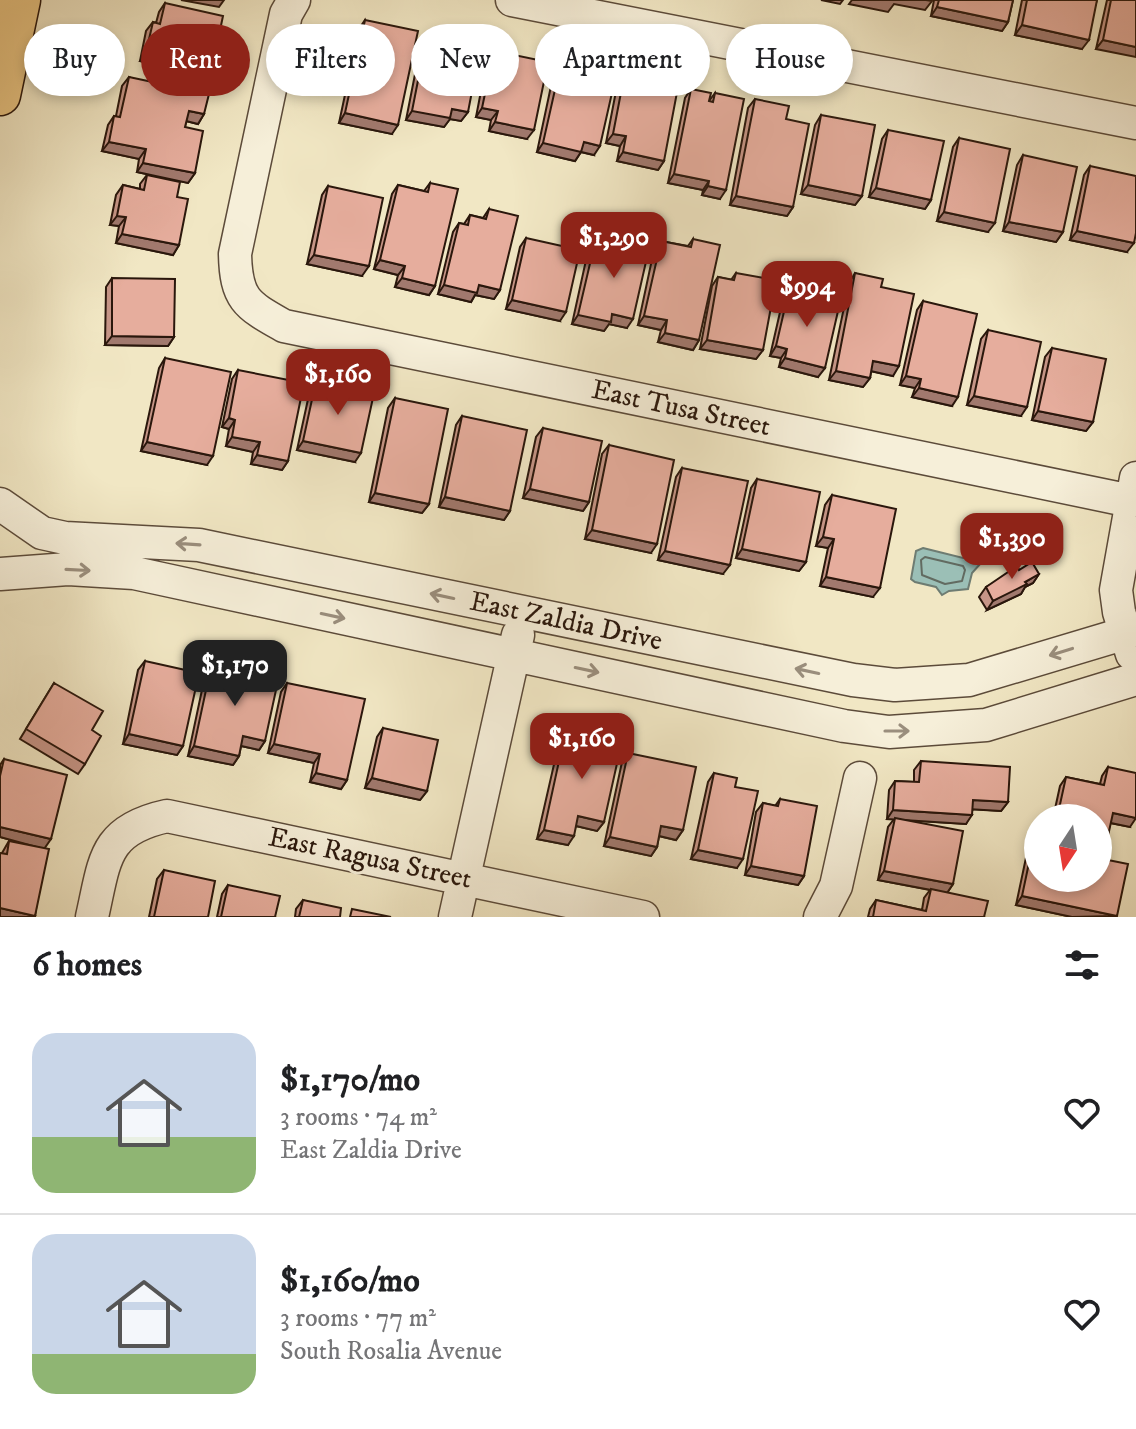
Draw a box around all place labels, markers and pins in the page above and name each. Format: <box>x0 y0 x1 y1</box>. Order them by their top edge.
pin: $1,290 <box>549 212 679 280</box>
pin: $994 <box>760 261 854 329</box>
pin: $1,160 <box>273 349 403 417</box>
pin: $1,390 <box>947 513 1077 581</box>
pin: $1,170 <box>170 640 300 708</box>
pin: $1,160 <box>517 713 647 781</box>

